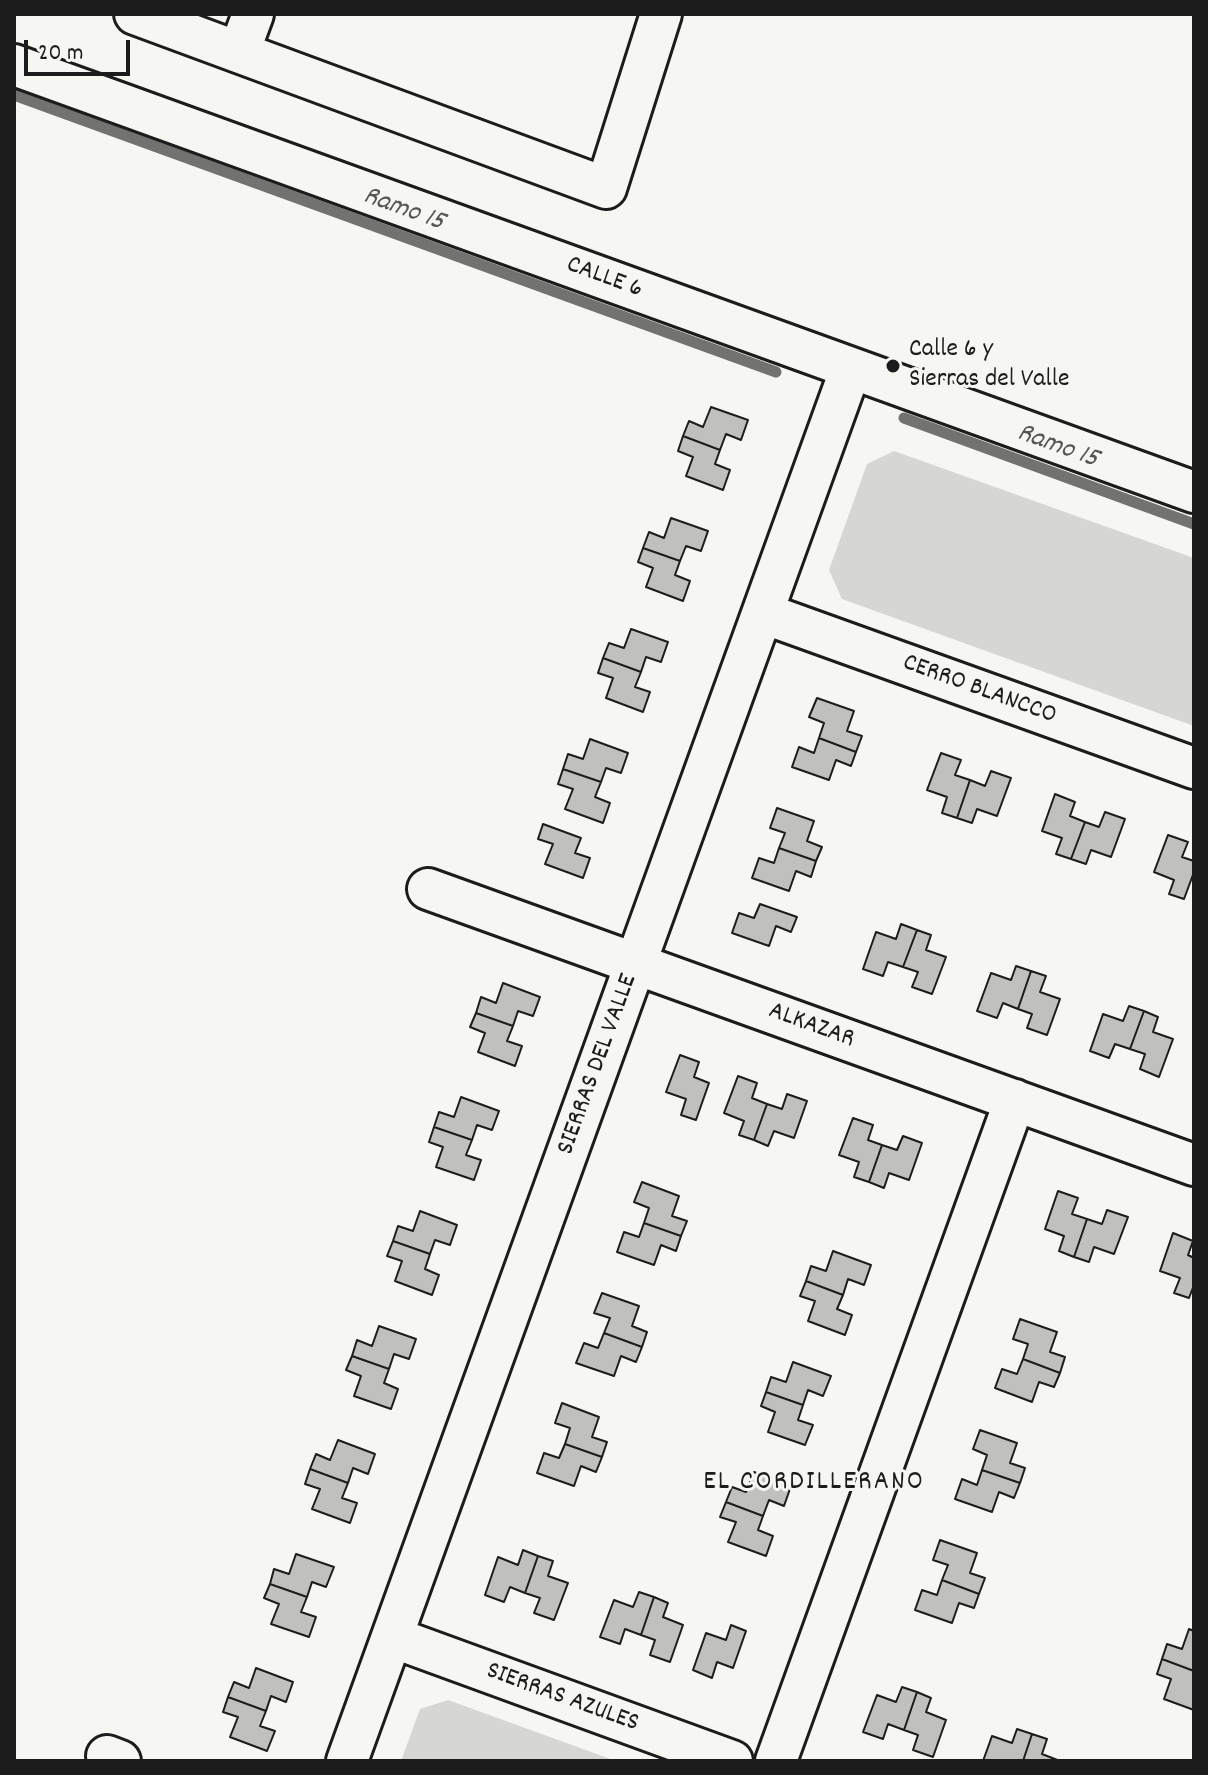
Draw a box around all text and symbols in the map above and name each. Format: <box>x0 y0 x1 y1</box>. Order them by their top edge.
scale bar <box>28 24 134 74</box>
text: 20 m <box>38 37 84 71</box>
water label: Ramo 15 <box>358 181 448 241</box>
street label: CALLE 6 <box>562 251 646 307</box>
place label: Calle 6 y Sierras del Valle <box>909 335 1069 396</box>
marker: Calle 6 y Sierras del Valle <box>884 357 902 375</box>
water label: Ramo 15 <box>1012 418 1102 478</box>
street label: CERRO BLANCCO <box>898 649 1060 733</box>
street label: SIERRAS DEL VALLE <box>552 970 646 1160</box>
street label: ALKAZAR <box>764 997 858 1057</box>
district label: EL CORDILLERANO <box>703 1467 925 1501</box>
street label: SIERRAS AZULES <box>481 1657 643 1741</box>

